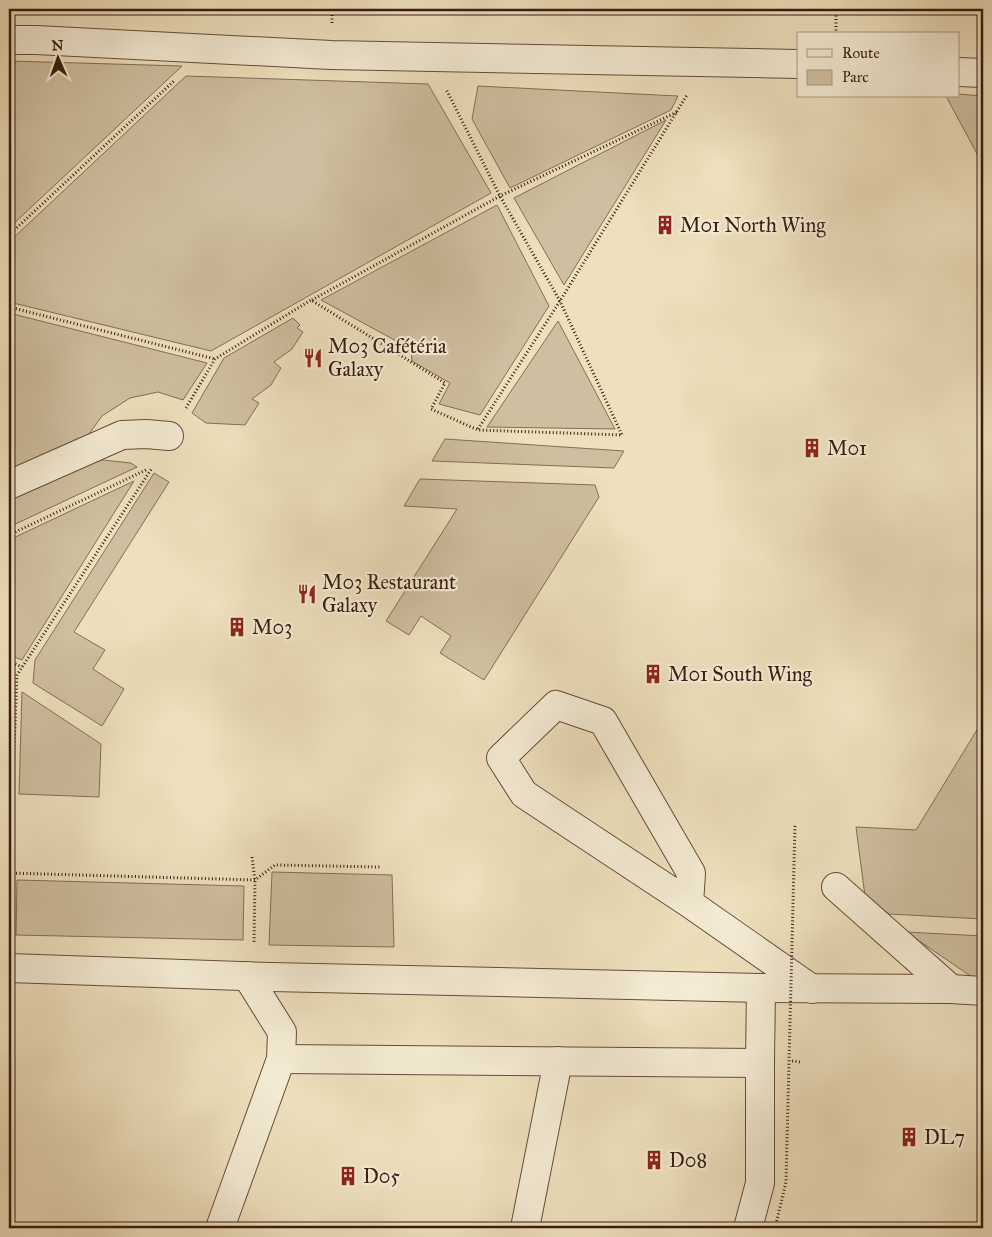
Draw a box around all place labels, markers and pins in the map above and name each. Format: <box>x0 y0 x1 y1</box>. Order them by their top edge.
place label: M01 North Wing <box>680 213 826 238</box>
building icon: M01 North Wing <box>654 214 676 236</box>
place label: M03 Cafétéria Galaxy <box>328 334 447 381</box>
restaurant icon: M03 Cafétéria Galaxy <box>302 347 324 369</box>
place label: M01 <box>827 436 867 460</box>
building icon: M01 <box>801 437 823 459</box>
place label: M03 Restaurant Galaxy <box>322 570 456 617</box>
restaurant icon: M03 Restaurant Galaxy <box>296 583 318 605</box>
place label: M03 <box>252 615 292 639</box>
building icon: M03 <box>226 616 248 638</box>
place label: M01 South Wing <box>668 662 812 687</box>
building icon: M01 South Wing <box>642 663 664 685</box>
place label: DL7 <box>924 1125 965 1149</box>
building icon: DL7 <box>898 1126 920 1148</box>
place label: D08 <box>669 1148 707 1172</box>
building icon: D08 <box>643 1149 665 1171</box>
place label: D05 <box>363 1164 400 1188</box>
building icon: D05 <box>337 1165 359 1187</box>

